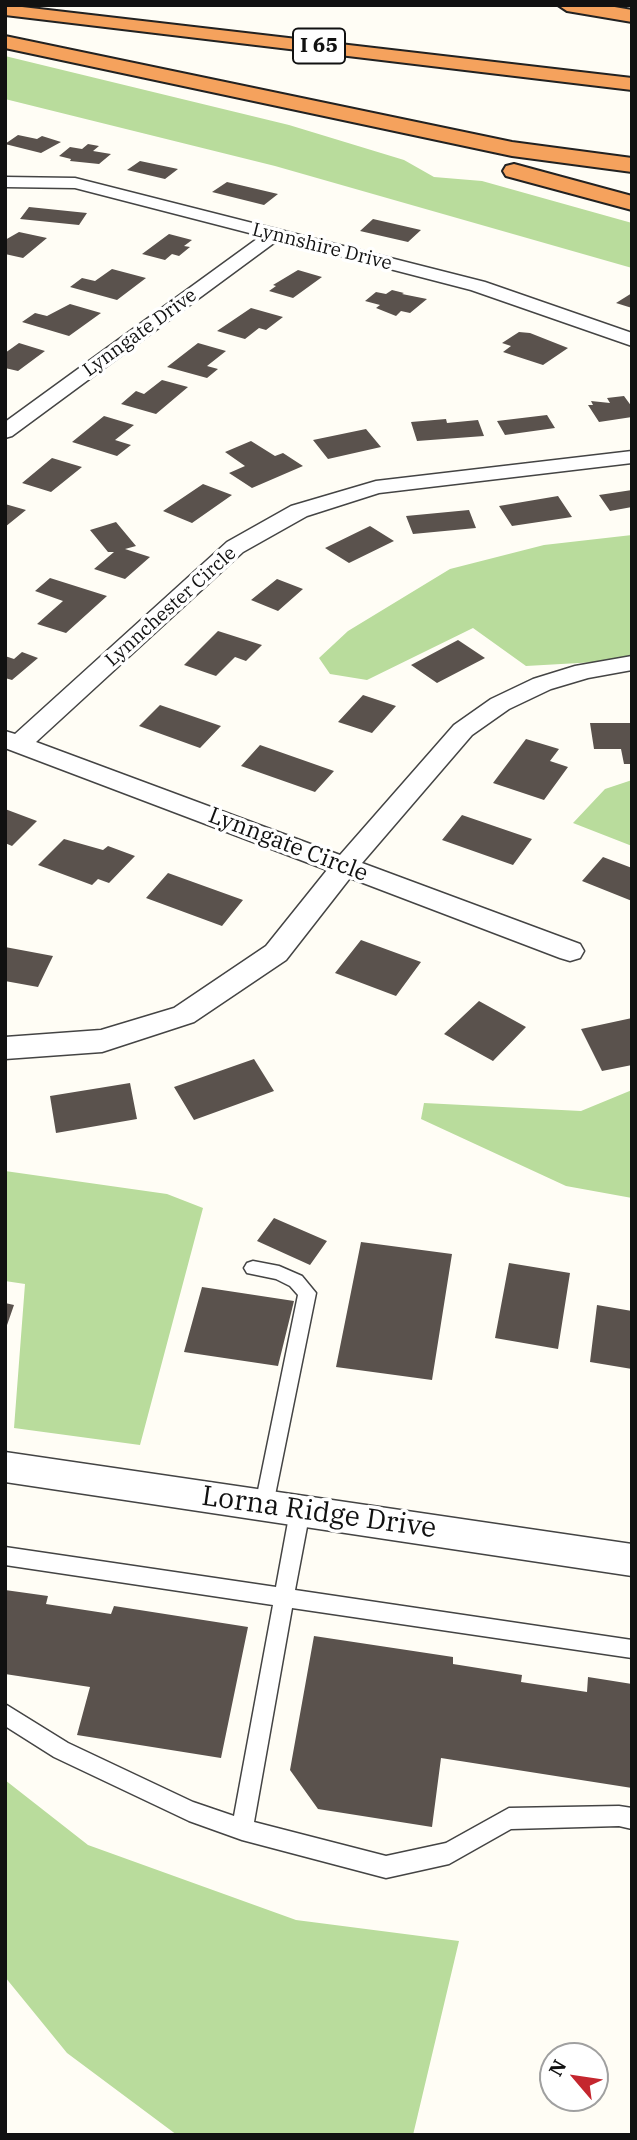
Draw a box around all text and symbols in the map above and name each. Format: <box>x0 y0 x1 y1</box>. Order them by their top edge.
road number: I 65 <box>293 28 345 64</box>
street label: Lynnshire Drive <box>250 219 394 275</box>
street label: Lynngate Drive <box>79 284 201 382</box>
street label: Lynnchester Circle <box>101 542 241 672</box>
street label: Lynngate Circle <box>204 802 372 888</box>
street label: Lorna Ridge Drive <box>200 1480 438 1546</box>
north arrow <box>539 2042 609 2112</box>
text: N <box>543 2055 572 2080</box>

